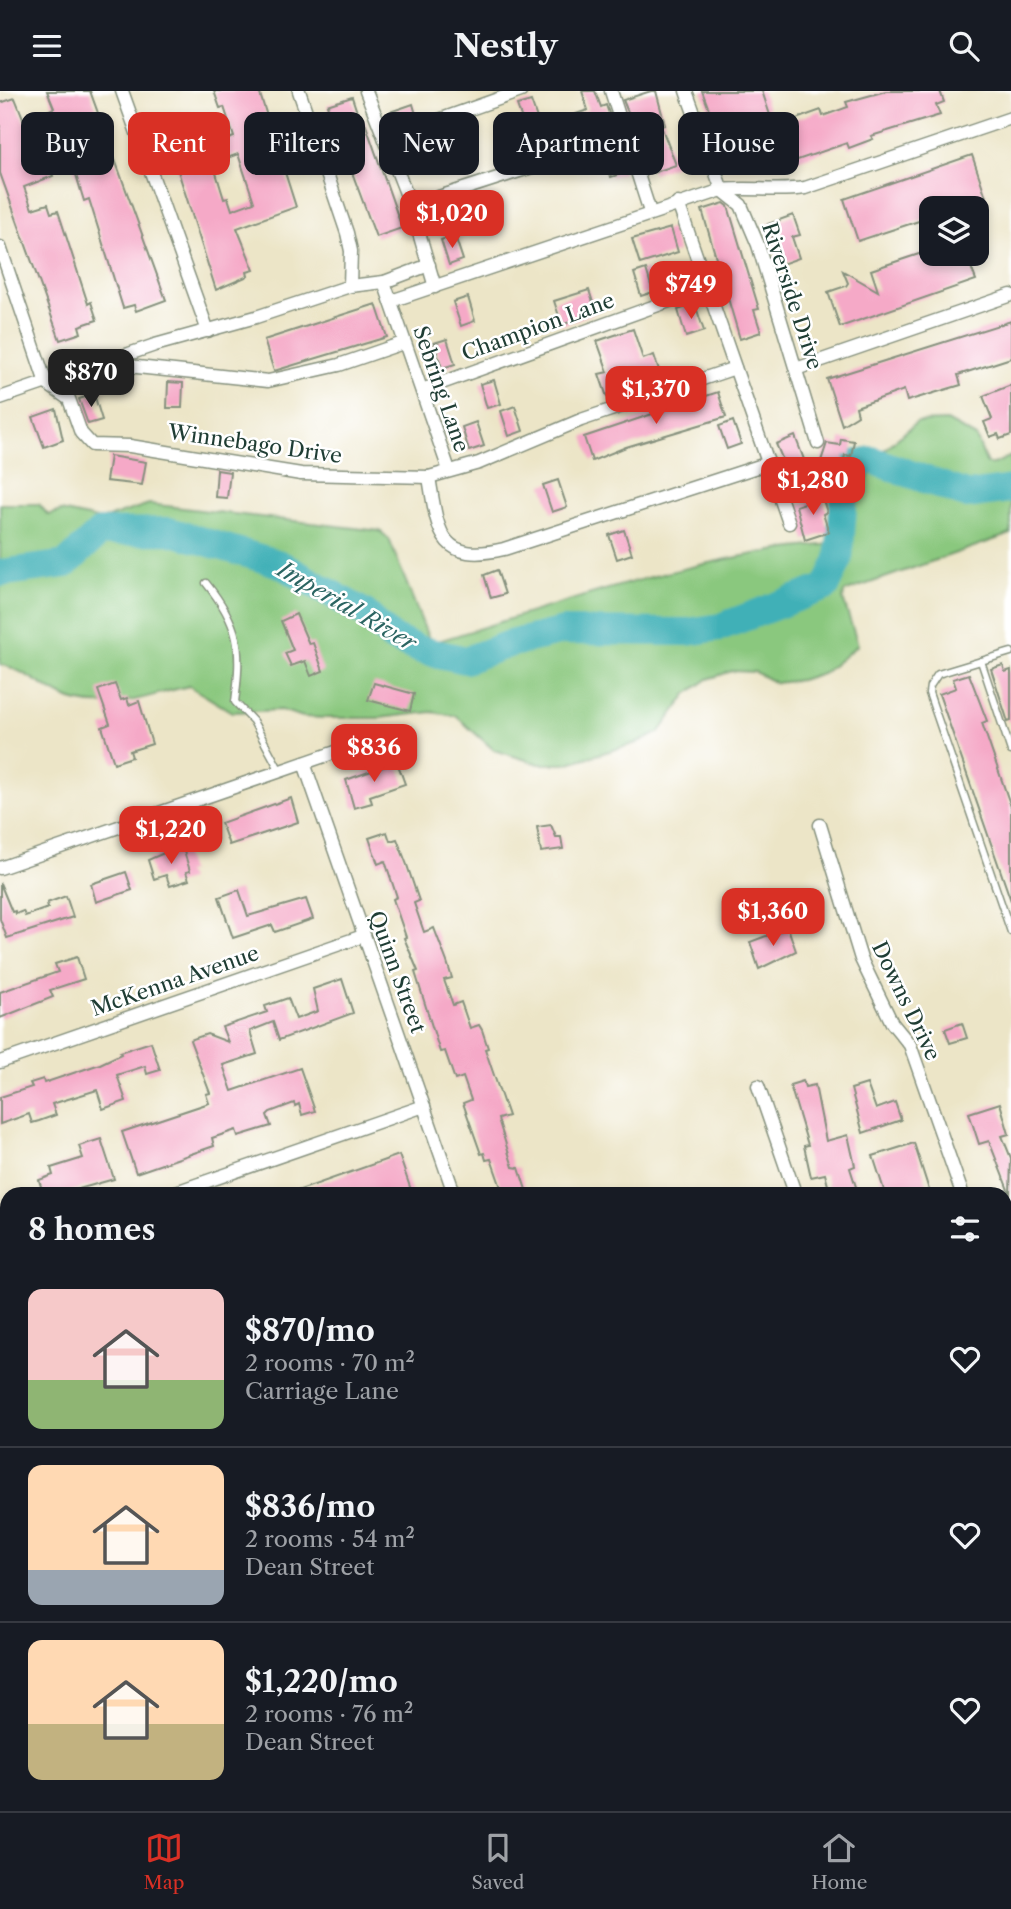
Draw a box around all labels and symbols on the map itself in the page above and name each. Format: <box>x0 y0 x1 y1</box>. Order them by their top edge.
pin: $1,020 <box>395 191 509 250</box>
street label: Riverside Drive <box>757 219 828 373</box>
pin: $749 <box>650 261 732 321</box>
street label: Champion Lane <box>458 287 618 366</box>
street label: Sebring Lane <box>408 322 475 455</box>
pin: $870 <box>50 349 132 409</box>
pin: $1,370 <box>599 367 713 426</box>
street label: Winnebago Drive <box>166 419 344 468</box>
pin: $1,280 <box>756 457 870 517</box>
water label: Imperial River <box>271 554 423 658</box>
pin: $836 <box>333 725 415 784</box>
pin: $1,220 <box>114 807 228 866</box>
pin: $1,360 <box>716 889 830 948</box>
street label: Quinn Street <box>364 907 431 1037</box>
street label: Downs Drive <box>867 937 946 1064</box>
street label: McKenna Avenue <box>88 940 262 1021</box>

